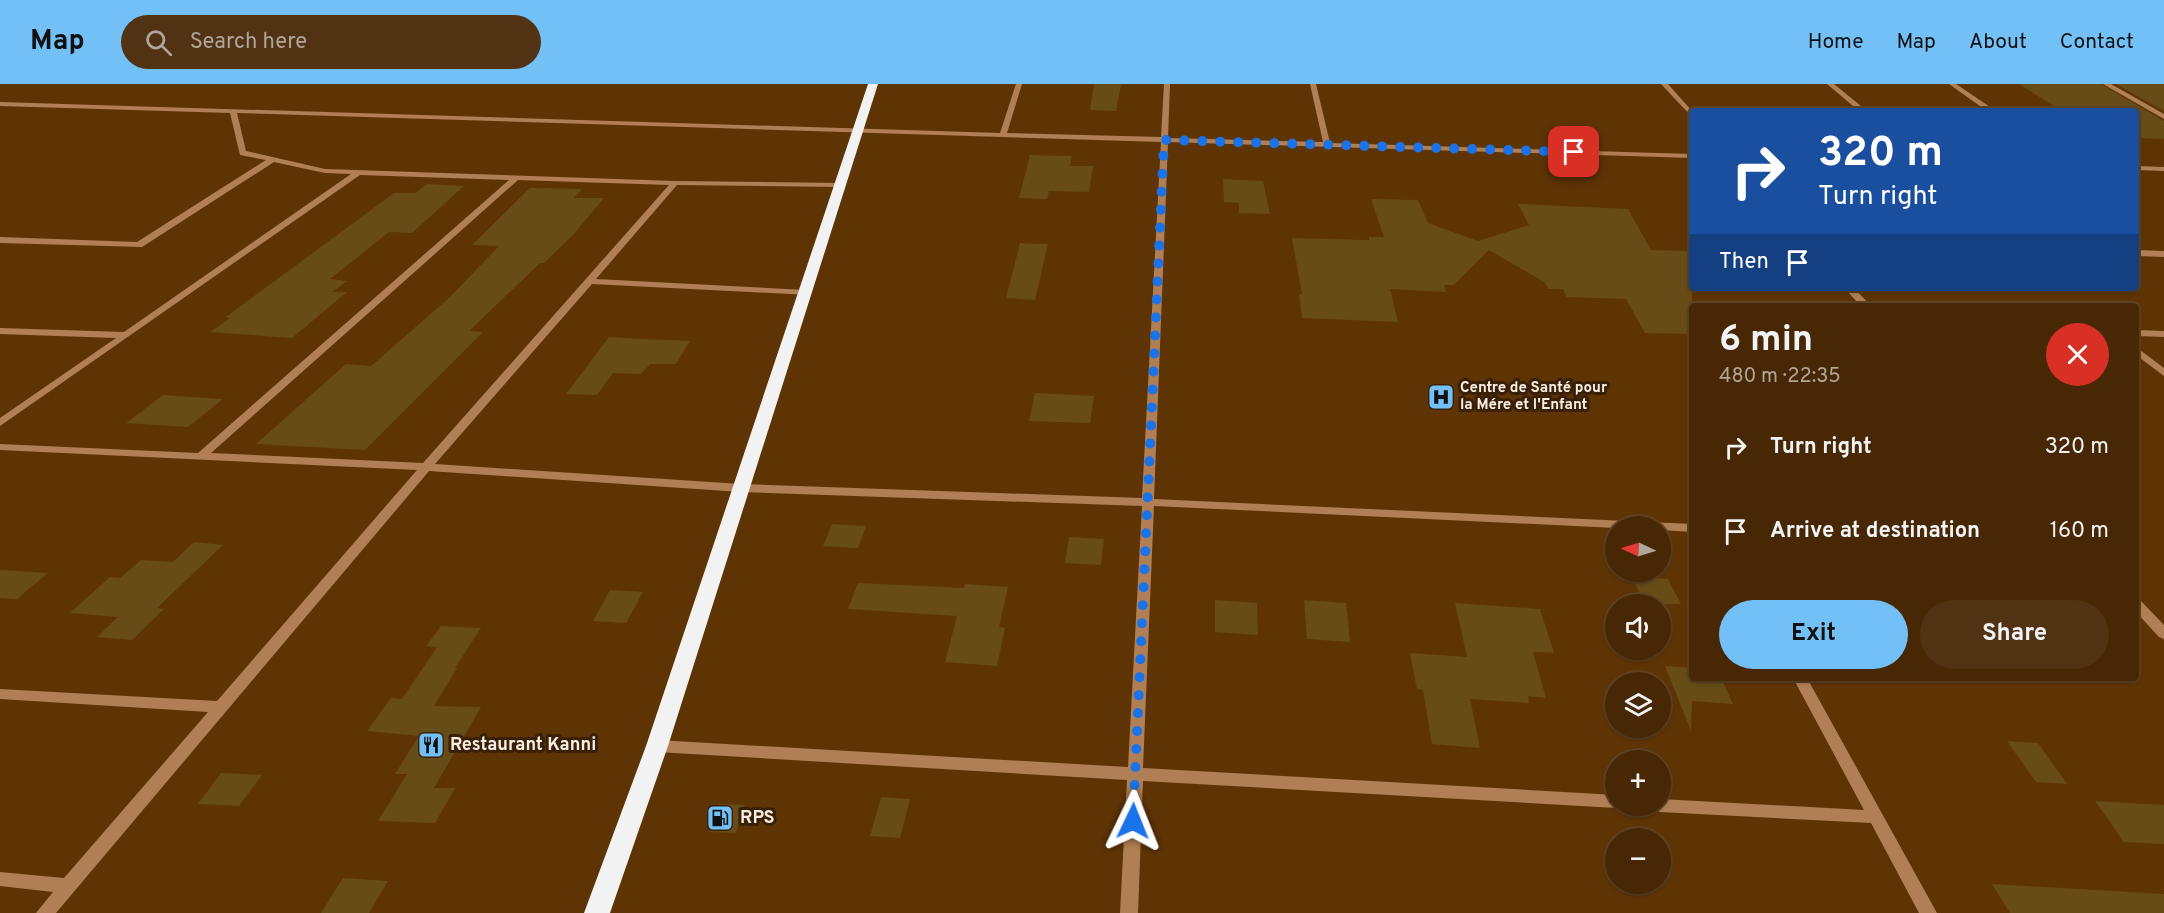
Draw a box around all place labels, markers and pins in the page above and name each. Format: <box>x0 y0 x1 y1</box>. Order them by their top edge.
pin <box>1548 126 1599 177</box>
place label: Centre de Santé pour la Mére et l'Enfant <box>1460 379 1608 415</box>
hospital icon: Centre de Santé pour la Mére et l'Enfant <box>1426 382 1456 412</box>
restaurant icon: Restaurant Kanni <box>416 730 446 760</box>
place label: Restaurant Kanni <box>450 734 596 757</box>
fuel station icon: RPS <box>705 803 735 833</box>
place label: RPS <box>740 807 775 830</box>

